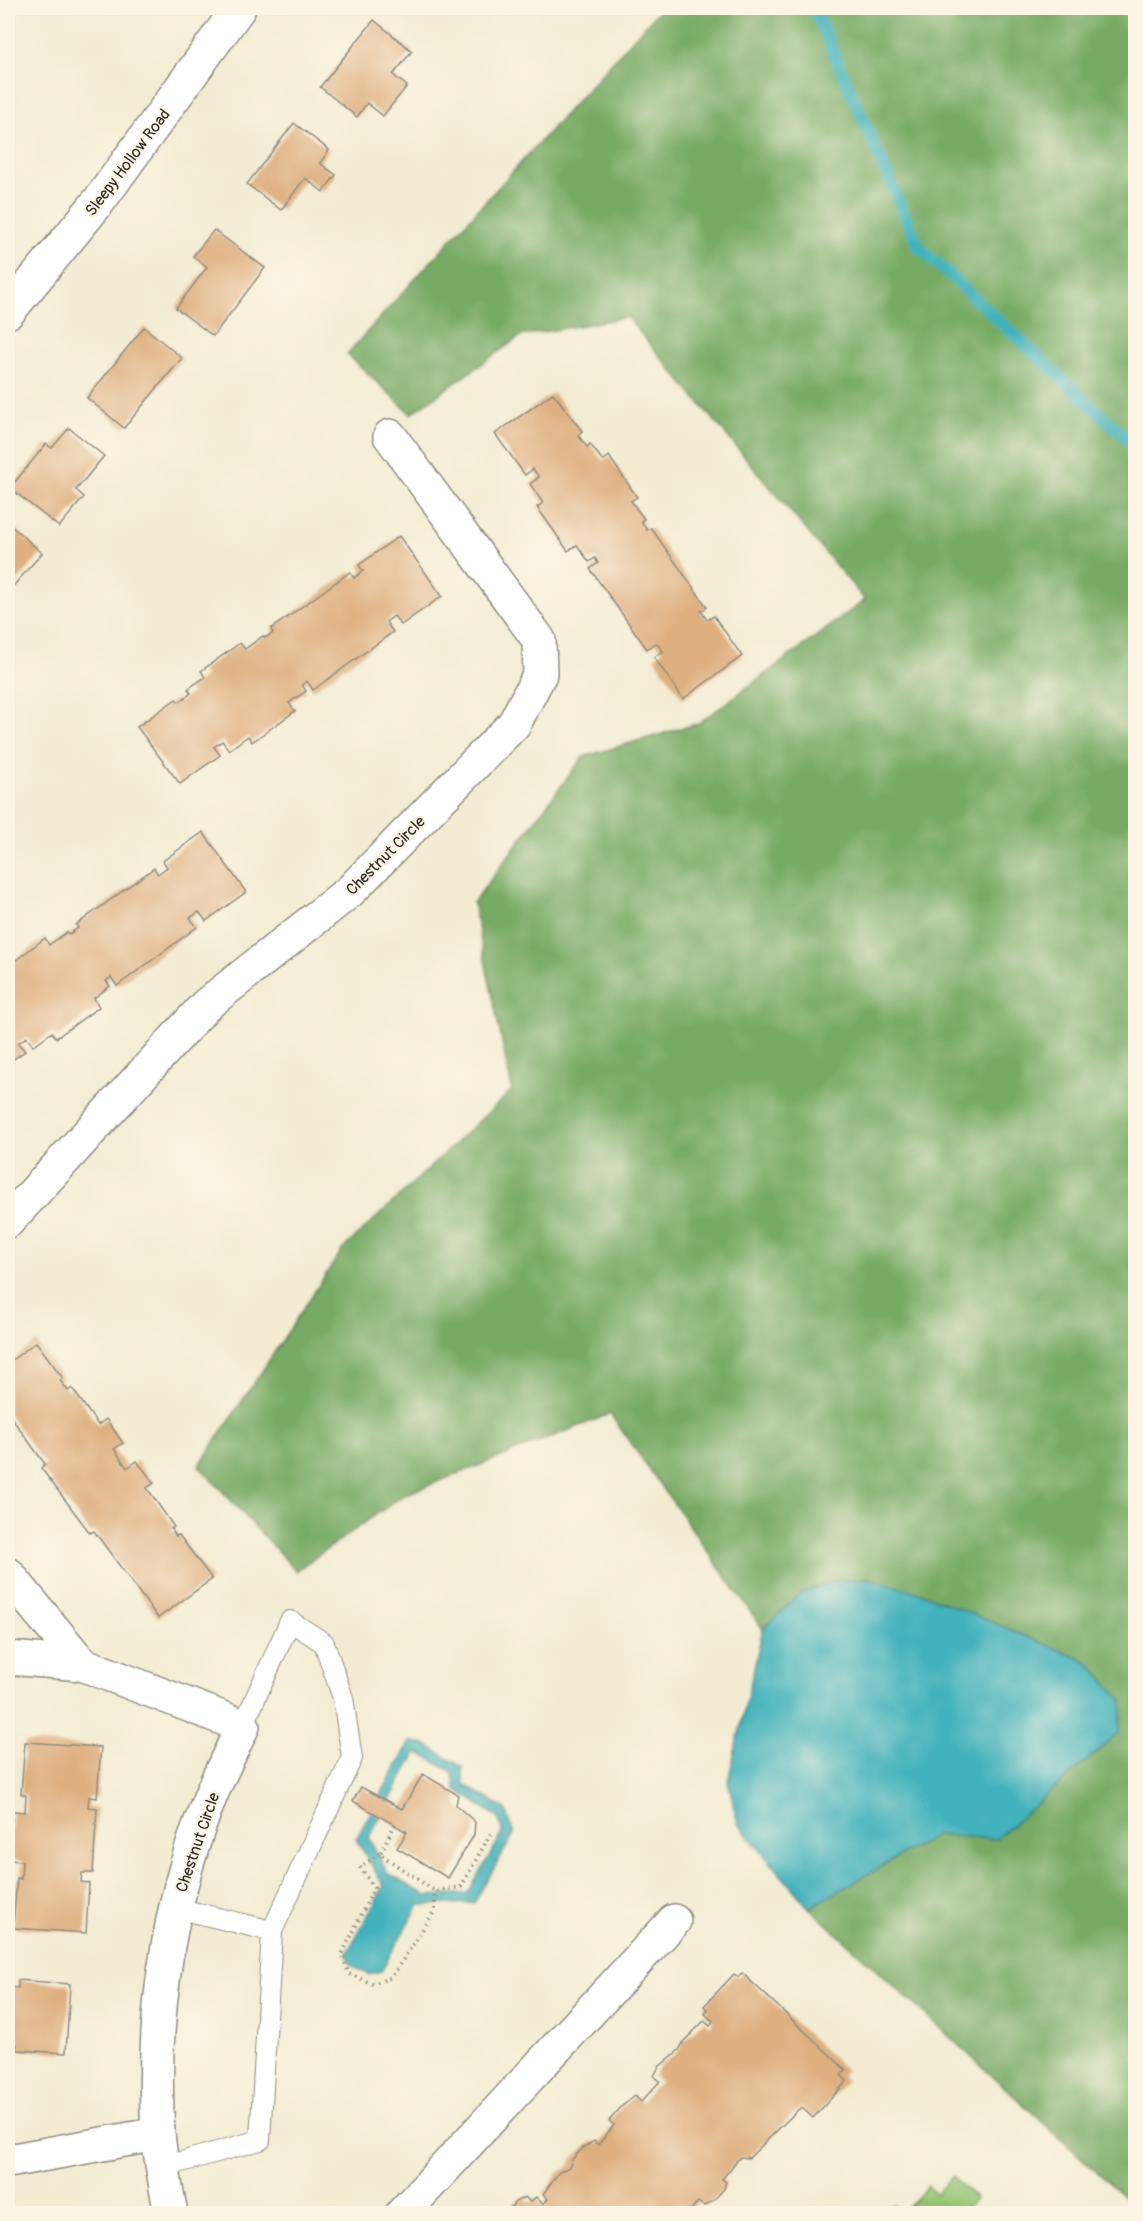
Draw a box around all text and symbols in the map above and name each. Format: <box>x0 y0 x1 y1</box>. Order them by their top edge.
street label: Sleepy Hollow Road <box>81 105 175 220</box>
street label: Chestnut Circle <box>342 812 430 900</box>
street label: Chestnut Circle <box>172 1790 224 1895</box>

